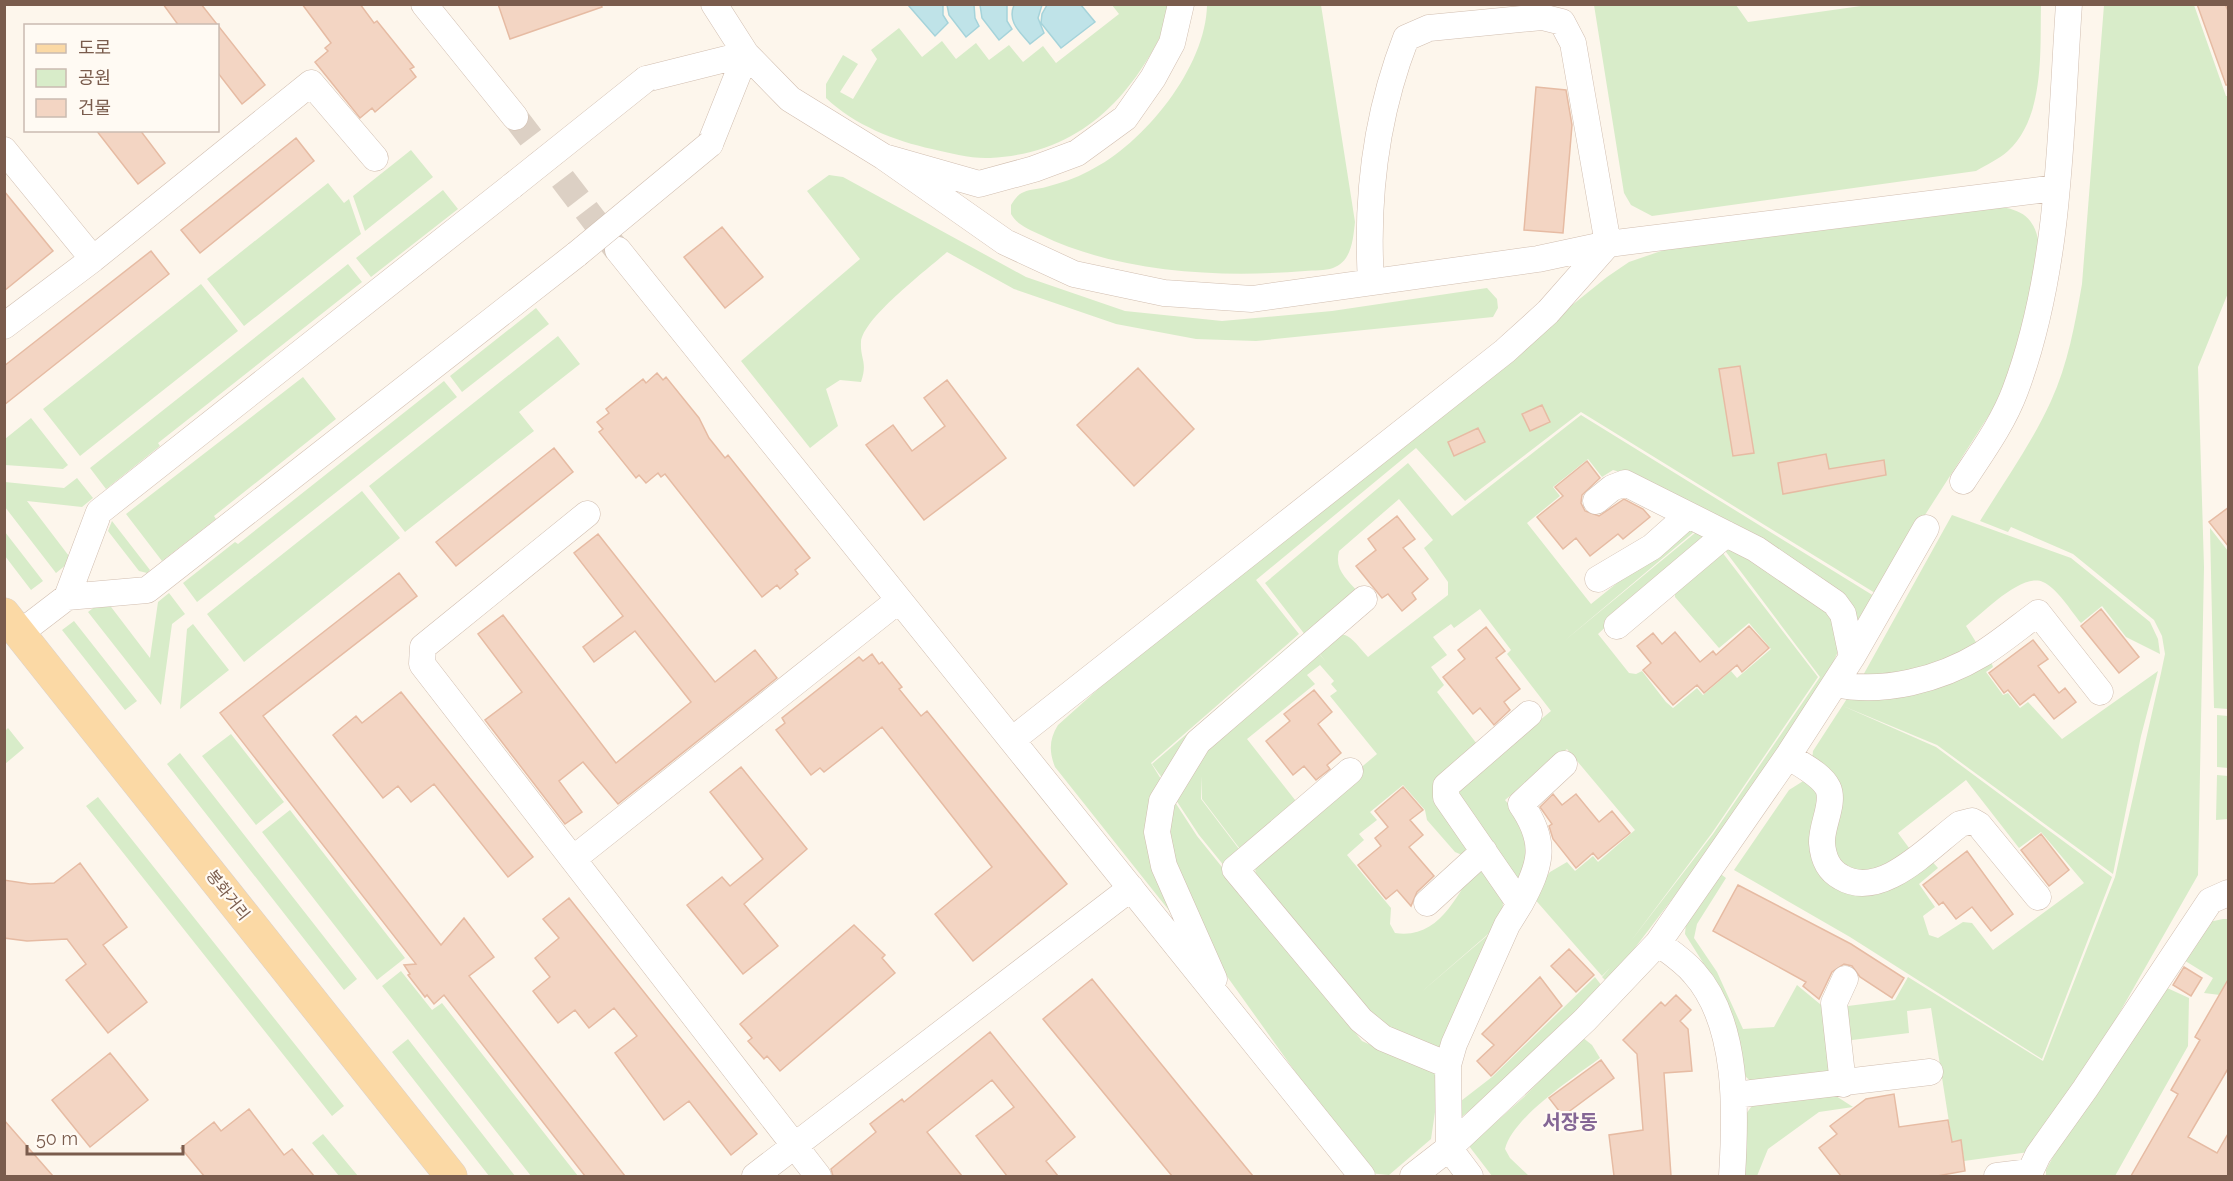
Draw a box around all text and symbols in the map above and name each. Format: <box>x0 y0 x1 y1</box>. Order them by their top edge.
legend <box>24 24 219 132</box>
text: 도로 <box>78 37 111 58</box>
text: 공원 <box>78 67 111 88</box>
text: 건물 <box>78 97 111 118</box>
street label: 봉화거리 <box>202 866 254 924</box>
district label: 서장동 <box>1542 1110 1598 1134</box>
scale bar <box>27 1118 183 1156</box>
text: 50 m <box>36 1128 78 1149</box>

